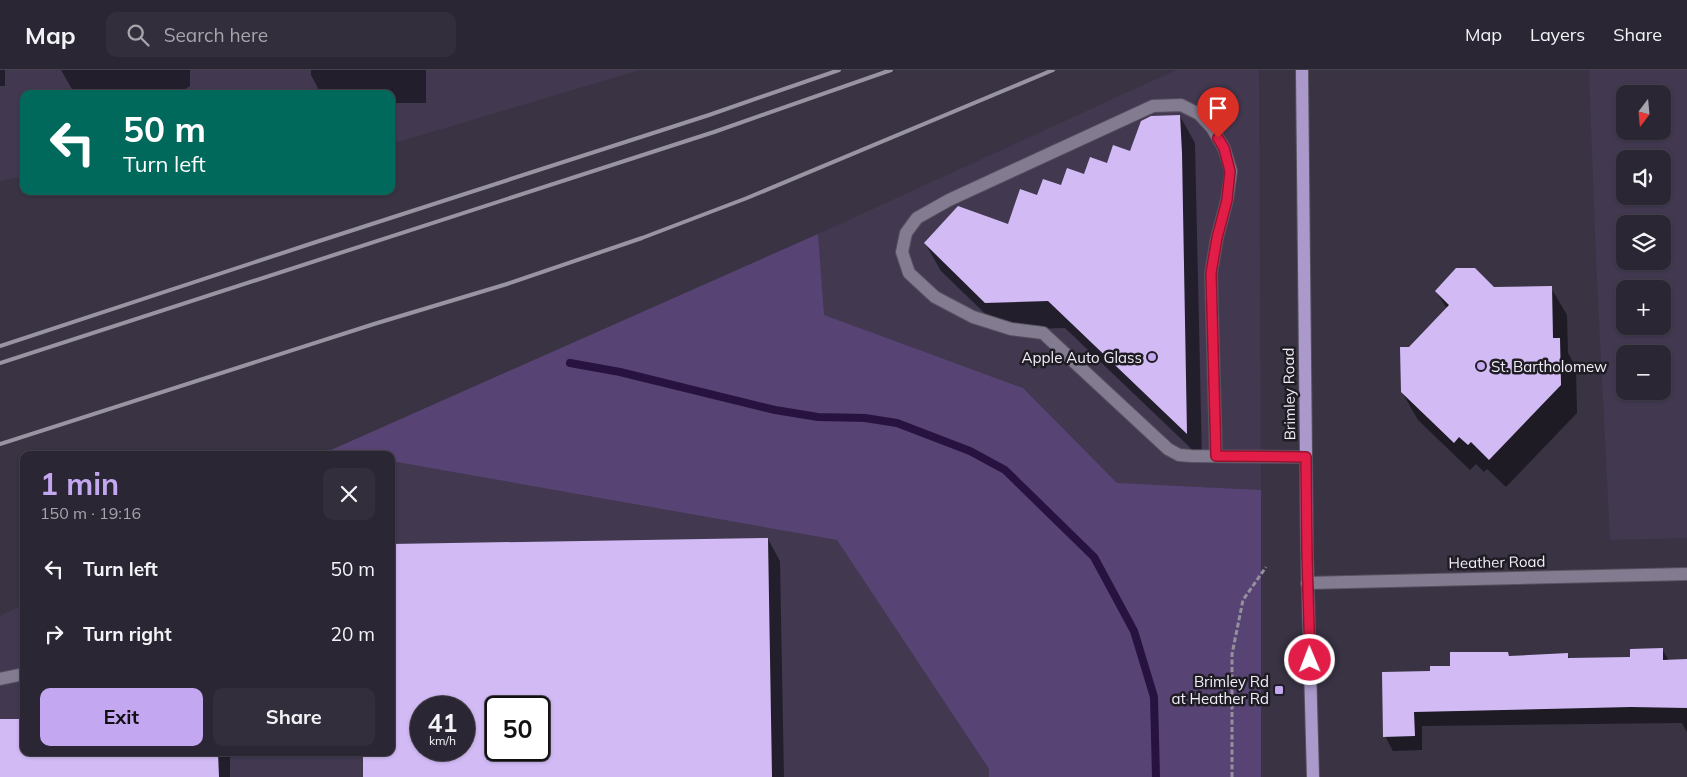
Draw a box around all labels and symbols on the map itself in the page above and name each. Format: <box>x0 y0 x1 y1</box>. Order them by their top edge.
north arrow <box>1616 85 1671 140</box>
pin <box>1197 87 1239 138</box>
street label: Brimley Road <box>1279 347 1299 441</box>
place label: Apple Auto Glass <box>1022 348 1142 367</box>
marker: Apple Auto Glass <box>1146 351 1158 363</box>
place label: St. Bartholomew <box>1491 357 1607 376</box>
marker: St. Bartholomew <box>1475 360 1487 372</box>
street label: Heather Road <box>1448 552 1546 572</box>
position arrow <box>1283 633 1335 685</box>
place label: Brimley Rd at Heather Rd <box>1171 672 1269 708</box>
marker: Brimley Rd at Heather Rd <box>1273 684 1285 696</box>
speed limit sign: 50 <box>485 696 550 761</box>

